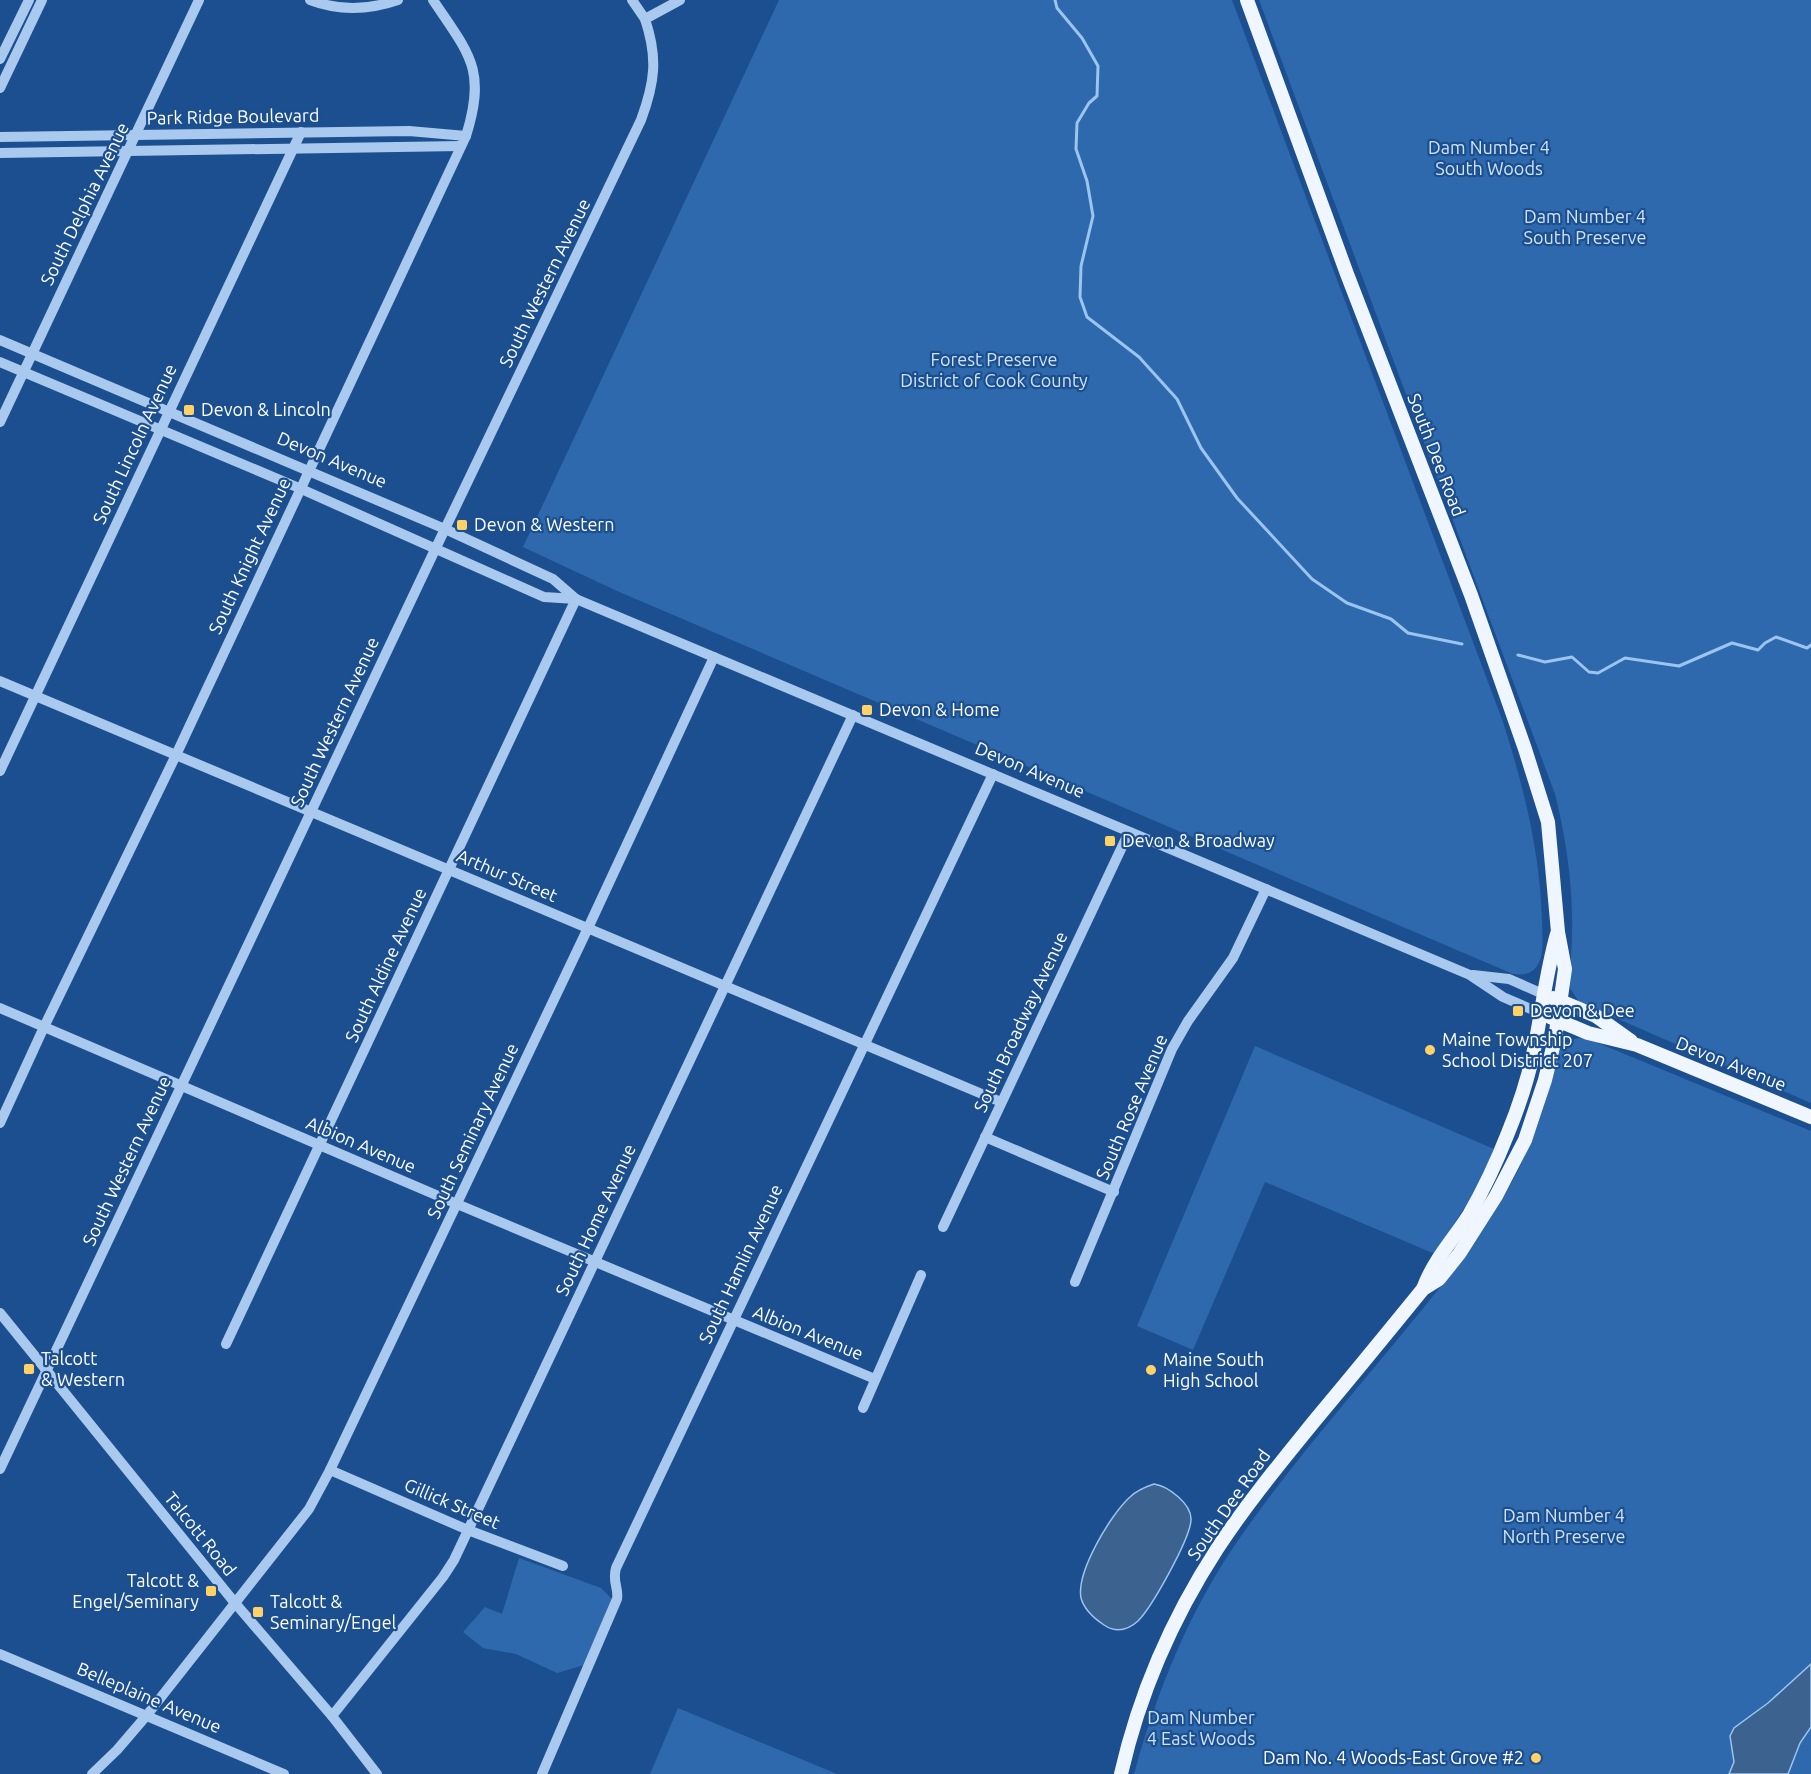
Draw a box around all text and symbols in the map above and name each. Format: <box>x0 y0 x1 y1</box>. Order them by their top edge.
street label: Park Ridge Boulevard <box>146 104 319 128</box>
street label: South Delphia Avenue <box>36 119 132 288</box>
park label: Dam Number 4 South Woods <box>1428 137 1550 178</box>
street label: South Western Avenue <box>495 195 594 370</box>
park label: Dam Number 4 South Preserve <box>1524 206 1646 247</box>
park label: Forest Preserve District of Cook County <box>900 349 1088 390</box>
street label: South Lincoln Avenue <box>88 360 180 527</box>
street label: South Dee Road <box>1404 390 1470 519</box>
place label: Devon & Lincoln <box>201 399 331 419</box>
marker: Devon & Lincoln <box>182 403 196 417</box>
street label: Devon Avenue <box>275 427 390 491</box>
street label: South Knight Avenue <box>204 474 294 637</box>
place label: Devon & Western <box>474 514 614 534</box>
marker: Devon & Western <box>455 518 469 532</box>
street label: South Western Avenue <box>286 634 382 809</box>
place label: Devon & Home <box>879 699 1000 719</box>
marker: Devon & Home <box>860 703 874 717</box>
street label: Devon Avenue <box>973 737 1088 801</box>
place label: Devon & Broadway <box>1122 830 1275 850</box>
marker: Devon & Broadway <box>1103 834 1117 848</box>
street label: Arthur Street <box>454 845 561 905</box>
street label: South Aldine Avenue <box>341 884 430 1045</box>
street label: South Broadway Avenue <box>969 928 1071 1115</box>
place label: Devon & Dee <box>1530 1000 1635 1020</box>
marker: Devon & Dee <box>1511 1004 1525 1018</box>
place label: Maine Township School District 207 <box>1442 1029 1593 1070</box>
street label: South Rose Avenue <box>1091 1031 1171 1182</box>
street label: Devon Avenue <box>1673 1032 1789 1094</box>
street label: South Seminary Avenue <box>423 1040 522 1221</box>
marker: Maine Township School District 207 <box>1423 1043 1437 1057</box>
street label: South Western Avenue <box>78 1073 174 1248</box>
street label: Albion Avenue <box>304 1112 419 1176</box>
street label: South Home Avenue <box>551 1141 639 1299</box>
street label: South Hamlin Avenue <box>694 1181 786 1346</box>
street label: Albion Avenue <box>750 1301 866 1363</box>
place label: Talcott & Western <box>41 1348 125 1389</box>
place label: Maine South High School <box>1163 1349 1264 1390</box>
marker: Talcott & Western <box>22 1362 36 1376</box>
marker: Maine South High School <box>1144 1363 1158 1377</box>
street label: South Dee Road <box>1183 1445 1274 1563</box>
street label: Gillick Street <box>402 1474 503 1532</box>
street label: Talcott Road <box>161 1487 241 1579</box>
park label: Dam Number 4 North Preserve <box>1503 1505 1625 1546</box>
place label: Talcott & Engel/Seminary <box>72 1570 199 1611</box>
marker: Talcott & Engel/Seminary <box>204 1584 218 1598</box>
place label: Talcott & Seminary/Engel <box>270 1591 397 1632</box>
marker: Talcott & Seminary/Engel <box>251 1605 265 1619</box>
street label: Belleplaine Avenue <box>74 1658 224 1736</box>
park label: Dam Number 4 East Woods <box>1147 1707 1255 1748</box>
place label: Dam No. 4 Woods-East Grove #2 <box>1263 1747 1524 1767</box>
marker: Dam No. 4 Woods-East Grove #2 <box>1529 1751 1543 1765</box>

